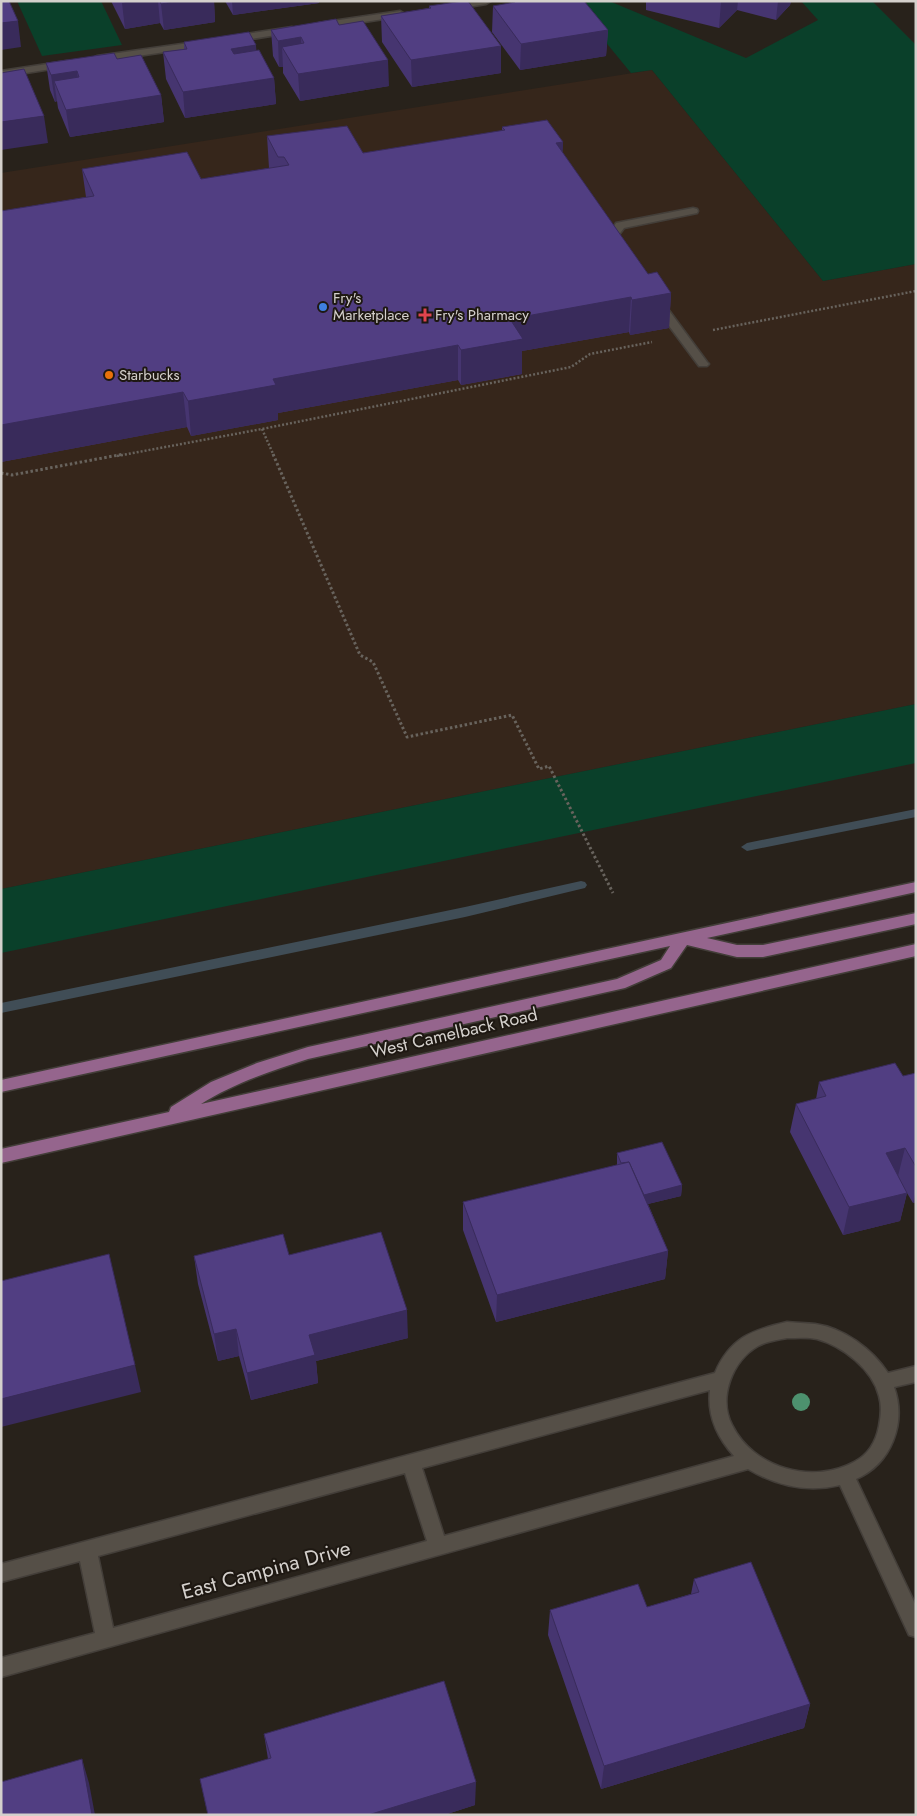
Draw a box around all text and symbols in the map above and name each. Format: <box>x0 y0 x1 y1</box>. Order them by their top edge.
place label: Fry's Marketplace <box>333 287 410 326</box>
marker: Fry's Marketplace <box>317 301 329 313</box>
place label: Fry's Pharmacy <box>435 304 529 326</box>
marker: Fry's Pharmacy <box>419 309 431 321</box>
place label: Starbucks <box>119 364 179 386</box>
marker: Starbucks <box>103 369 115 381</box>
street label: West Camelback Road <box>368 1001 540 1065</box>
street label: East Campina Drive <box>178 1533 354 1607</box>

